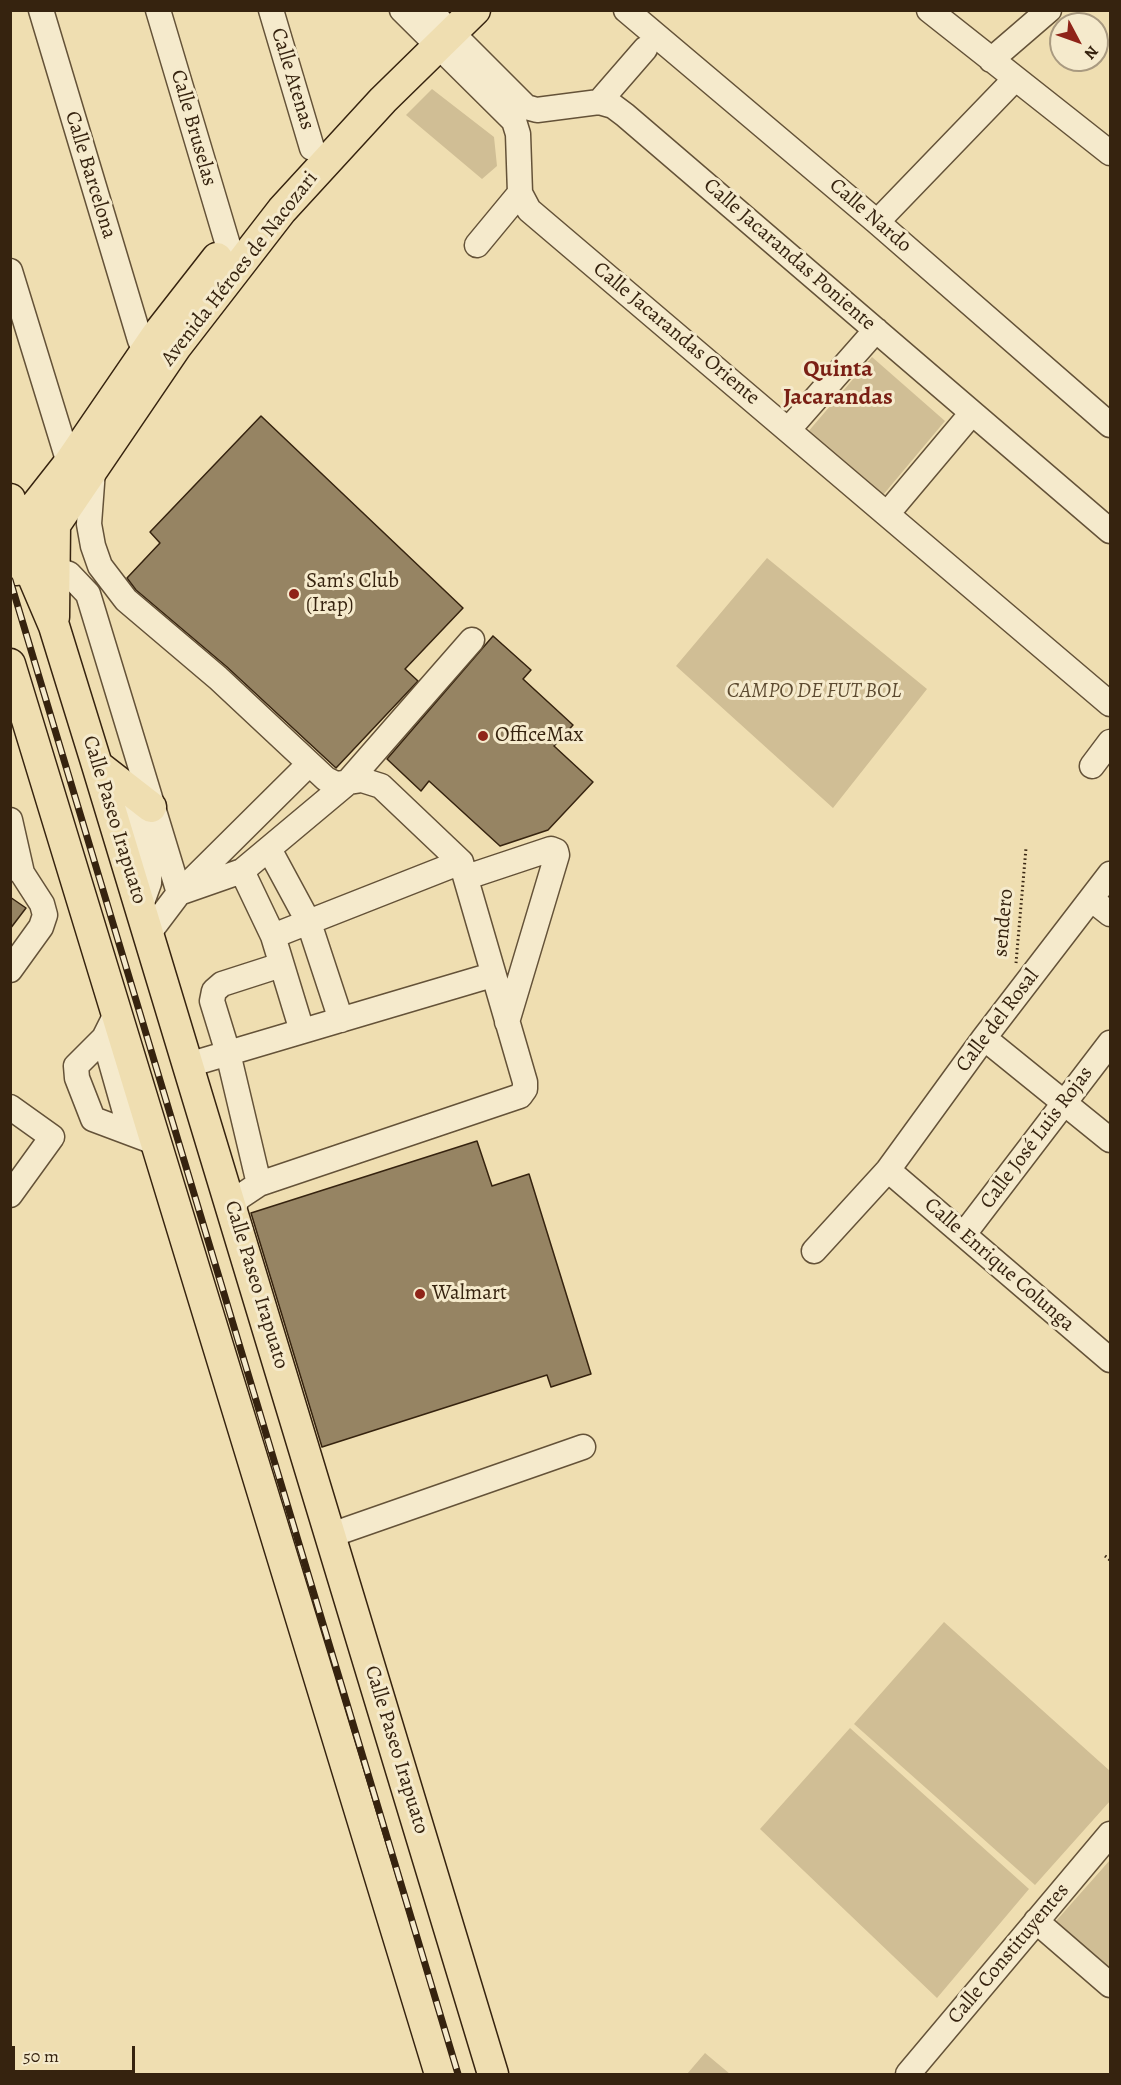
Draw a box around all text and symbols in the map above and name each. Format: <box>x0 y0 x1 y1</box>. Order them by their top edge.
north arrow <box>1049 12 1109 72</box>
street label: Calle Atenas <box>265 25 319 133</box>
text: N <box>1079 41 1103 64</box>
street label: Calle Bruselas <box>164 67 222 189</box>
street label: Calle Barcelona <box>59 108 121 242</box>
street label: Avenida Héroes de Nacozari <box>156 167 324 371</box>
street label: Calle Jacarandas Poniente <box>698 173 880 337</box>
street label: Calle Nardo <box>824 173 916 259</box>
street label: Calle Jacarandas Oriente <box>588 257 764 411</box>
district label: Quinta Jacarandas <box>783 356 893 412</box>
place label: Sam's Club (Irap) <box>306 569 399 619</box>
marker: Sam's Club (Irap) <box>287 587 301 601</box>
park label: CAMPO DE FUT BOL <box>727 679 901 705</box>
place label: OfficeMax <box>495 723 583 749</box>
marker: OfficeMax <box>476 729 490 743</box>
street label: Calle Paseo Irapuato <box>76 733 152 907</box>
street label: sendero <box>988 888 1020 958</box>
street label: Calle del Rosal <box>951 964 1045 1078</box>
street label: Calle José Luis Rojas <box>975 1062 1099 1214</box>
street label: Calle Enrique Colunga <box>919 1193 1079 1337</box>
street label: Calle Paseo Irapuato <box>218 1198 294 1372</box>
place label: Walmart <box>432 1281 507 1307</box>
marker: Walmart <box>413 1287 427 1301</box>
street label: Calle Paseo Irapuato <box>358 1663 434 1837</box>
street label: Calle Constituyentes <box>943 1879 1075 2029</box>
scale bar <box>15 2034 138 2072</box>
text: 50 m <box>23 2044 59 2068</box>

